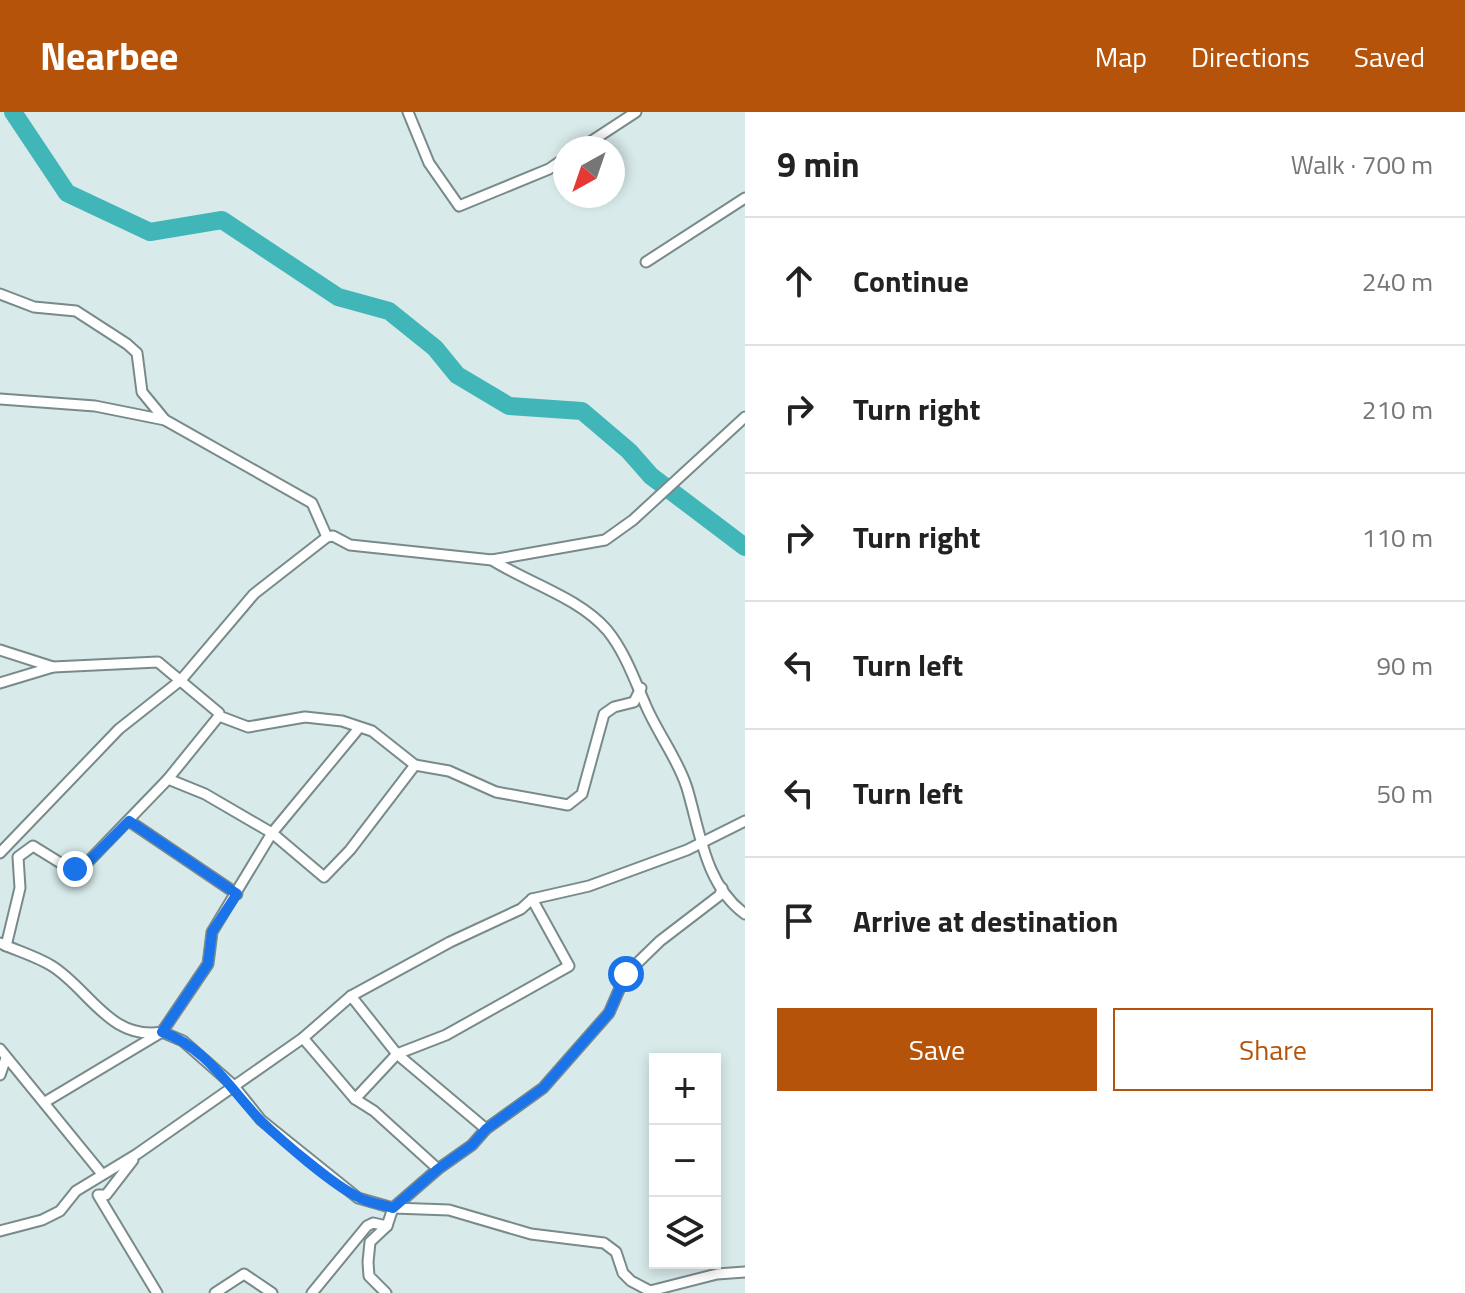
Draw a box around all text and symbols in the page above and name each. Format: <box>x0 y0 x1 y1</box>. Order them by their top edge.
text: Nearbee <box>40 27 178 85</box>
text: Map <box>1095 35 1147 78</box>
text: Directions <box>1191 35 1310 78</box>
text: Saved <box>1354 35 1425 78</box>
north arrow <box>553 136 625 208</box>
text: 9 min <box>777 138 860 190</box>
text: Walk · 700 m <box>1291 145 1433 184</box>
text: Continue <box>853 258 969 304</box>
icon: ahead <box>777 259 821 303</box>
text: 240 m <box>1362 262 1433 301</box>
text: Turn right <box>853 386 981 432</box>
icon: right <box>777 387 821 431</box>
text: 210 m <box>1362 390 1433 429</box>
text: Turn right <box>853 514 981 560</box>
icon: right <box>777 515 821 559</box>
text: 110 m <box>1362 518 1433 557</box>
text: Turn left <box>853 642 963 688</box>
icon: left <box>777 643 821 687</box>
text: 90 m <box>1376 646 1433 685</box>
text: Turn left <box>853 770 963 816</box>
icon: left <box>777 771 821 815</box>
text: 50 m <box>1376 774 1433 813</box>
route end <box>57 851 93 887</box>
text: Arrive at destination <box>853 898 1118 944</box>
icon: arrive <box>777 899 821 943</box>
route start <box>608 956 644 992</box>
button: Save <box>777 1008 1097 1091</box>
button: Share <box>1113 1008 1433 1091</box>
map controls <box>649 1053 721 1269</box>
button: + <box>649 1053 721 1125</box>
button: − <box>649 1125 721 1197</box>
button: layers <box>649 1197 721 1269</box>

